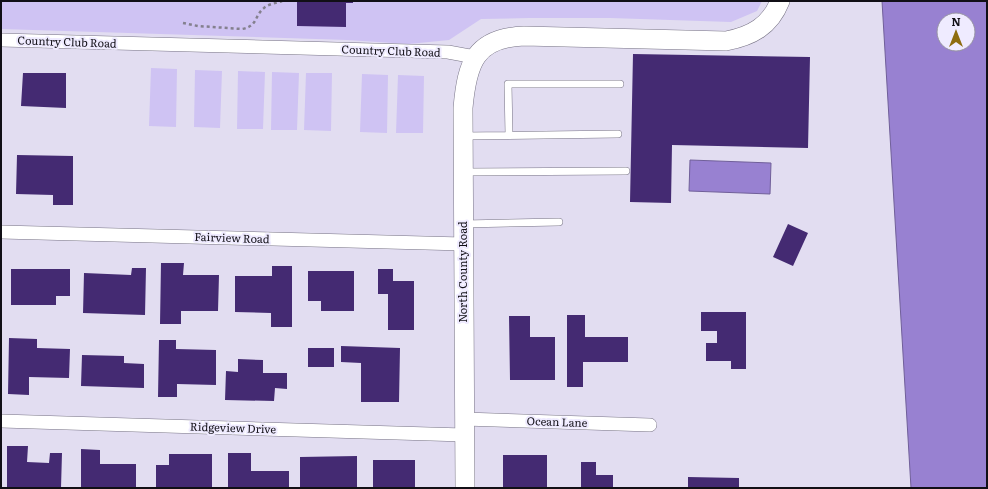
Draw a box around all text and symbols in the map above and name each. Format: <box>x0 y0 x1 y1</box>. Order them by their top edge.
north arrow <box>936 12 976 52</box>
text: N <box>951 13 961 29</box>
street label: Country Club Road <box>17 31 117 51</box>
street label: Country Club Road <box>341 40 441 60</box>
street label: North County Road <box>454 221 470 323</box>
street label: Fairview Road <box>194 228 270 246</box>
street label: Ocean Lane <box>526 412 588 430</box>
street label: Ridgeview Drive <box>190 418 277 437</box>

